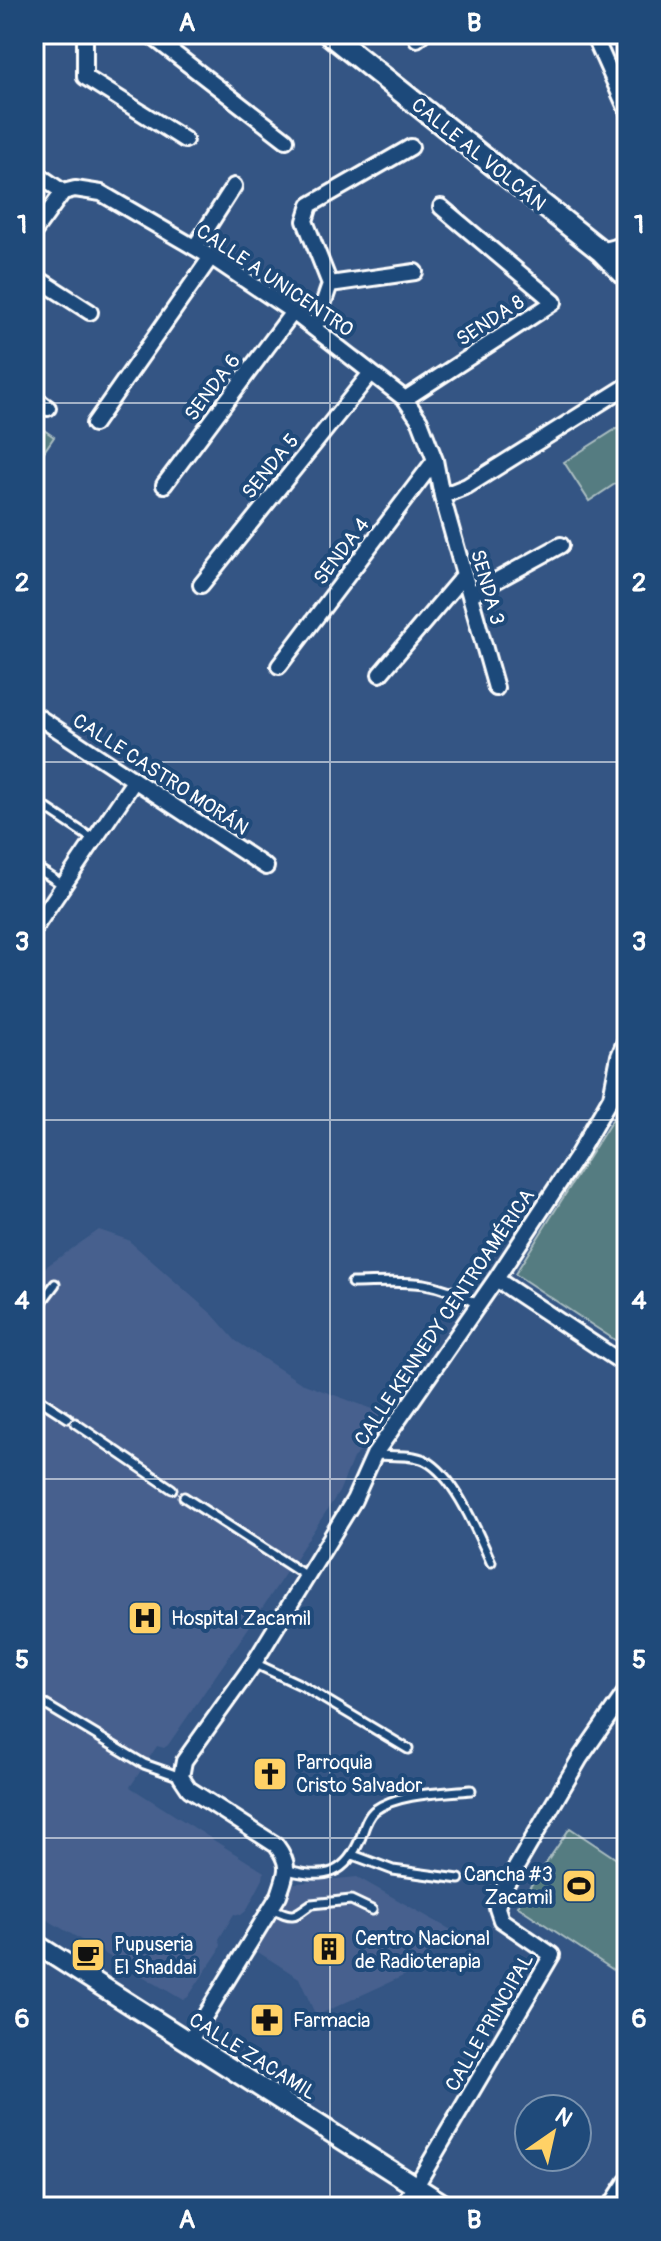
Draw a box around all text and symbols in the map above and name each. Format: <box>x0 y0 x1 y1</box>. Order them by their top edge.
text: A <box>179 7 196 39</box>
text: B <box>467 7 481 39</box>
street label: CALLE AL VOLCÁN <box>406 92 551 216</box>
text: 1 <box>17 209 27 241</box>
text: 1 <box>634 209 644 241</box>
street label: CALLE A UNICENTRO <box>191 218 358 342</box>
street label: SENDA 8 <box>452 289 529 352</box>
street label: SENDA 6 <box>179 349 246 426</box>
street label: SENDA 5 <box>237 429 304 504</box>
street label: SENDA 4 <box>308 513 375 590</box>
street label: SENDA 3 <box>465 547 510 628</box>
text: 2 <box>15 567 29 599</box>
text: 2 <box>632 567 646 599</box>
street label: CALLE CASTRO MORÁN <box>68 708 253 841</box>
text: 3 <box>15 926 29 958</box>
text: 3 <box>632 926 646 958</box>
street label: CALLE KENNEDY CENTROAMÉRICA <box>349 1184 540 1451</box>
text: 4 <box>14 1285 30 1317</box>
text: 4 <box>631 1285 647 1317</box>
hospital icon: Hospital Zacamil <box>126 1599 164 1637</box>
place label: Hospital Zacamil <box>171 1606 311 1631</box>
text: 5 <box>15 1644 29 1676</box>
text: 5 <box>632 1644 646 1676</box>
place label: Parroquia Cristo Salvador <box>296 1750 422 1798</box>
church icon: Parroquia Cristo Salvador <box>251 1755 289 1793</box>
place label: Cancha #3 Zacamil <box>464 1862 553 1910</box>
sports icon: Cancha #3 Zacamil <box>560 1867 598 1905</box>
place label: Centro Nacional de Radioterapia <box>355 1926 490 1974</box>
building icon: Centro Nacional de Radioterapia <box>310 1930 348 1968</box>
place label: Pupuseria El Shaddai <box>114 1932 196 1980</box>
cafe icon: Pupuseria El Shaddai <box>69 1936 107 1974</box>
street label: CALLE PRINCIPAL <box>440 1949 539 2096</box>
pharmacy icon: Farmacia <box>248 2001 286 2039</box>
text: 6 <box>14 2003 30 2035</box>
text: 6 <box>631 2003 647 2035</box>
street label: CALLE ZACAMIL <box>184 2007 321 2106</box>
place label: Farmacia <box>293 2008 370 2033</box>
north arrow <box>513 2093 593 2173</box>
text: N <box>550 2101 578 2133</box>
text: A <box>179 2204 196 2236</box>
text: B <box>467 2204 481 2236</box>

